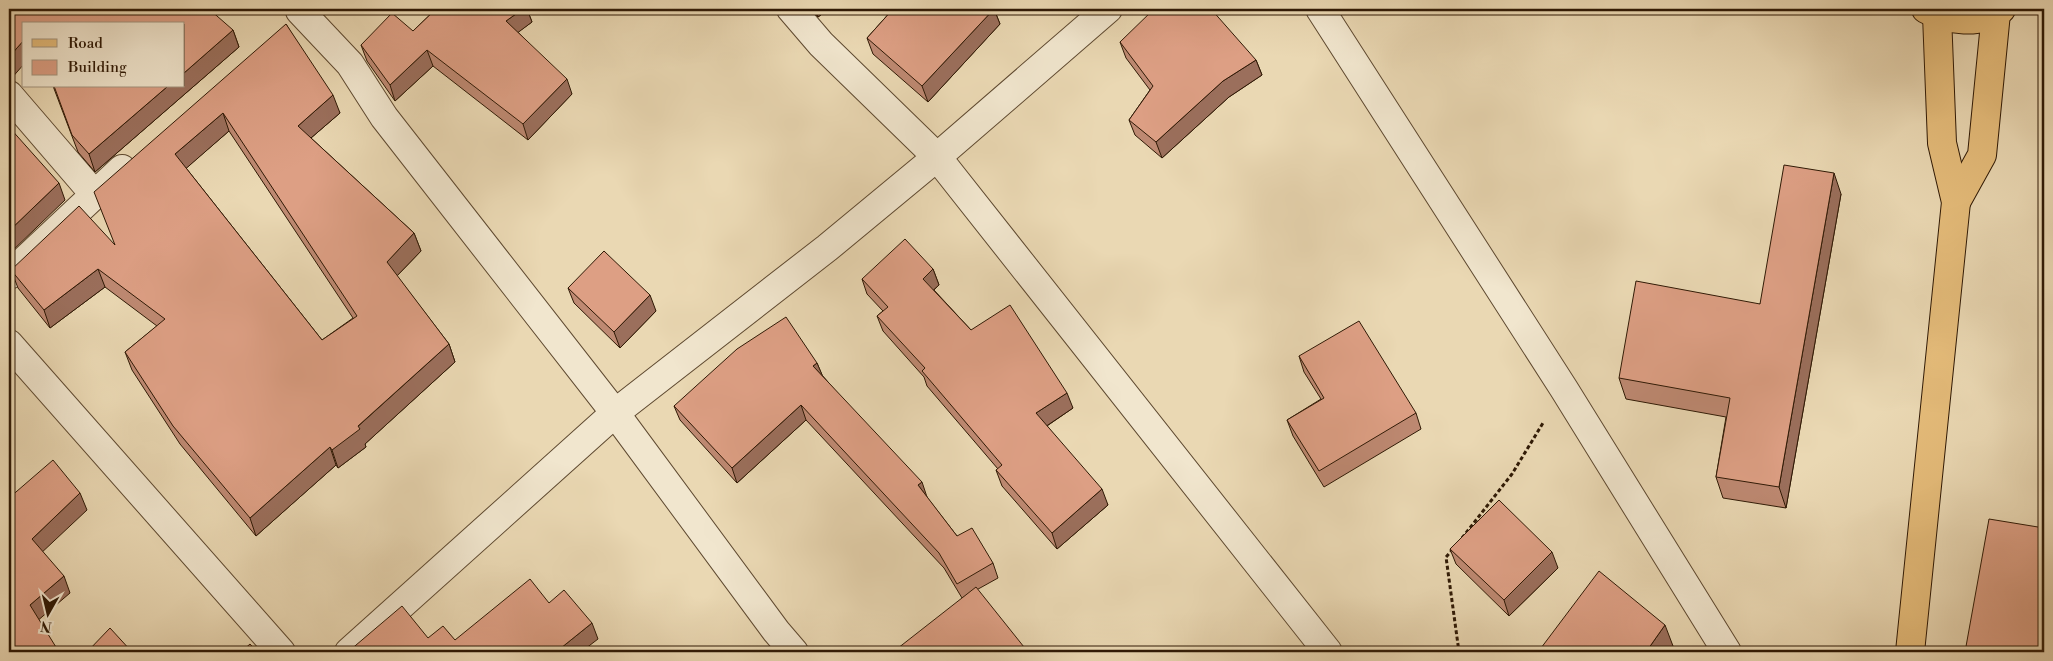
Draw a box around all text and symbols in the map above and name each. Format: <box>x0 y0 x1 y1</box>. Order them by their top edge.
legend <box>22 22 185 88</box>
text: Road <box>68 34 103 53</box>
text: Building <box>67 58 127 77</box>
north arrow <box>22 588 72 638</box>
text: N <box>40 616 53 636</box>

